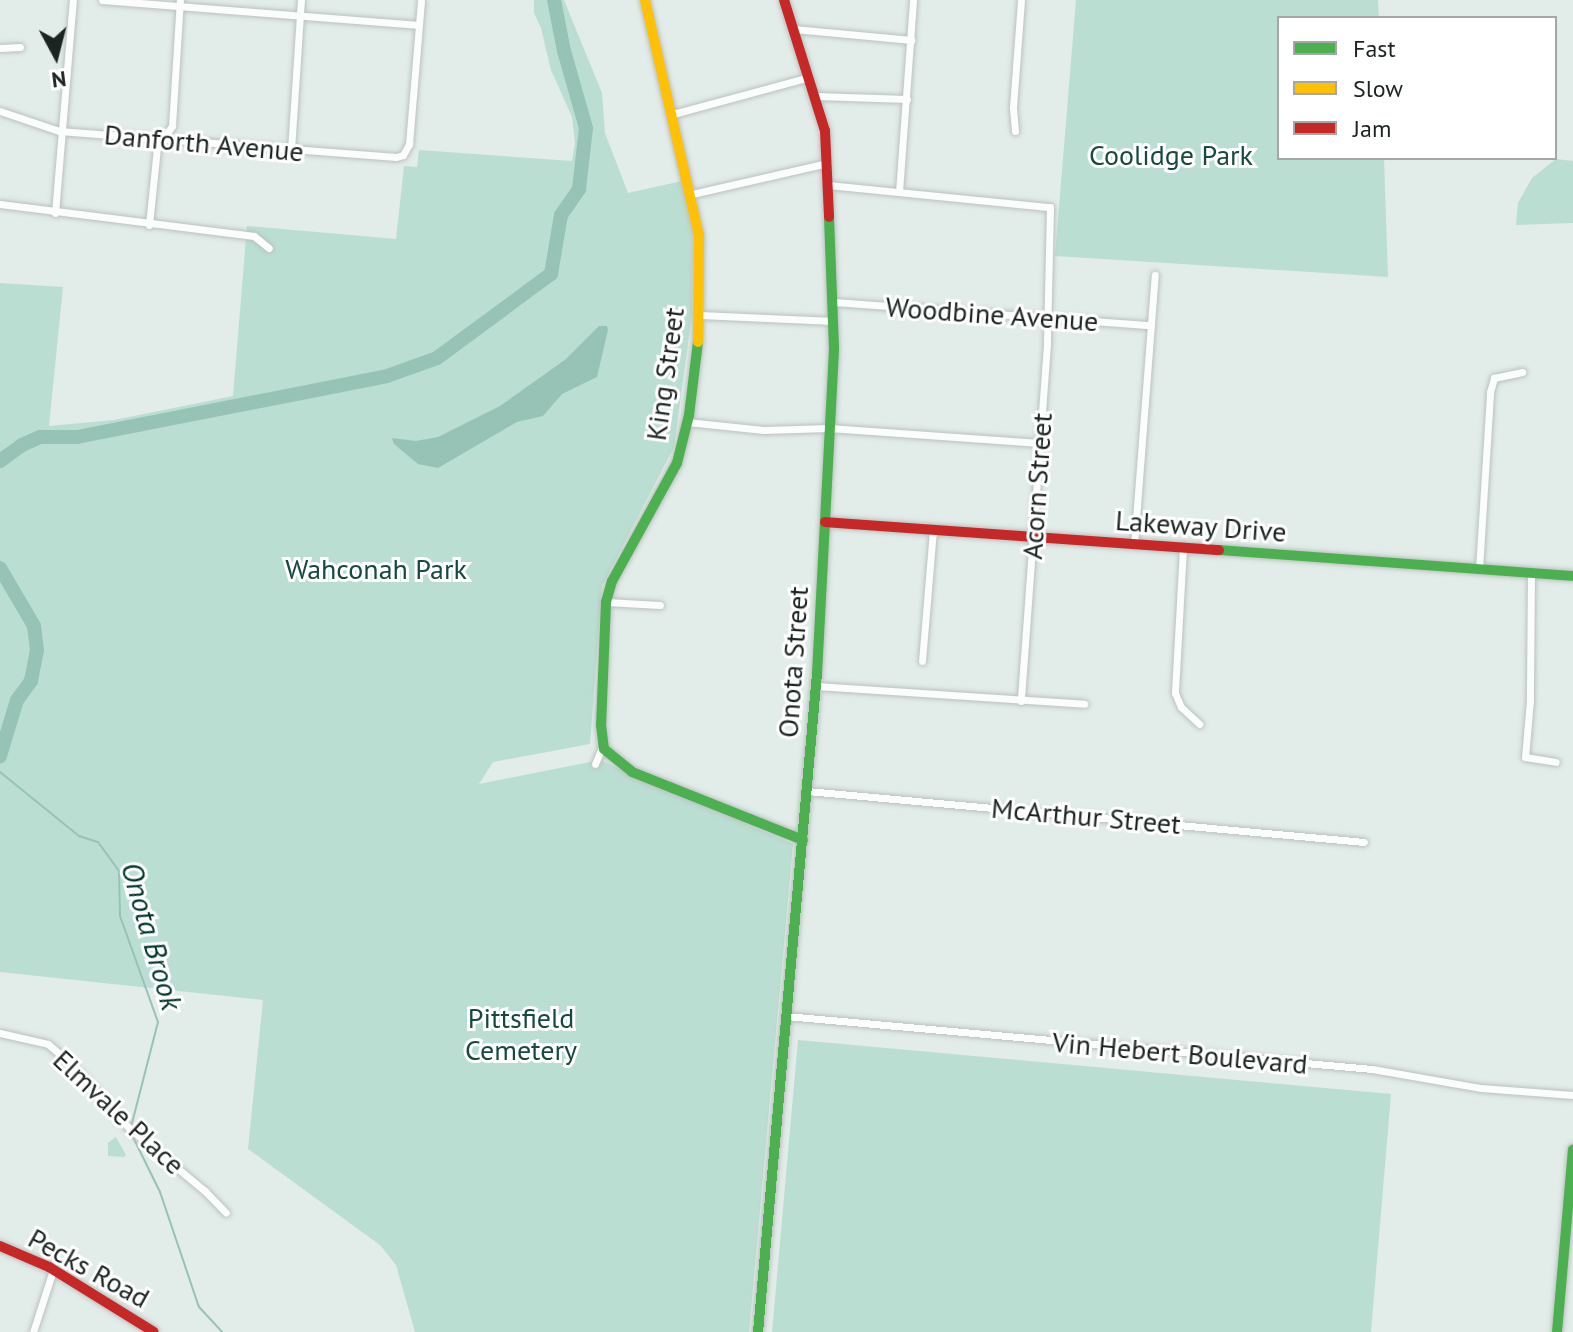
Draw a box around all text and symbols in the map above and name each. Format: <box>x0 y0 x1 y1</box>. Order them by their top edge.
north arrow <box>16 16 96 96</box>
legend <box>1277 16 1557 160</box>
text: Fast <box>1353 33 1396 64</box>
text: N <box>50 65 68 95</box>
text: Slow <box>1353 73 1403 104</box>
text: Jam <box>1353 113 1391 144</box>
street label: Danforth Avenue <box>102 117 306 169</box>
park label: Coolidge Park <box>1089 138 1253 172</box>
street label: Woodbine Avenue <box>884 290 1100 338</box>
street label: King Street <box>639 305 691 443</box>
street label: Acorn Street <box>1015 412 1059 560</box>
street label: Lakeway Drive <box>1114 503 1288 549</box>
park label: Wahconah Park <box>285 552 467 586</box>
street label: Onota Street <box>771 585 815 739</box>
street label: McArthur Street <box>990 791 1182 841</box>
water label: Onota Brook <box>114 858 190 1014</box>
park label: Pittsfield Cemetery <box>465 1001 577 1067</box>
street label: Vin Hebert Boulevard <box>1051 1025 1309 1081</box>
street label: Elmvale Place <box>46 1043 192 1181</box>
street label: Pecks Road <box>23 1221 155 1315</box>

